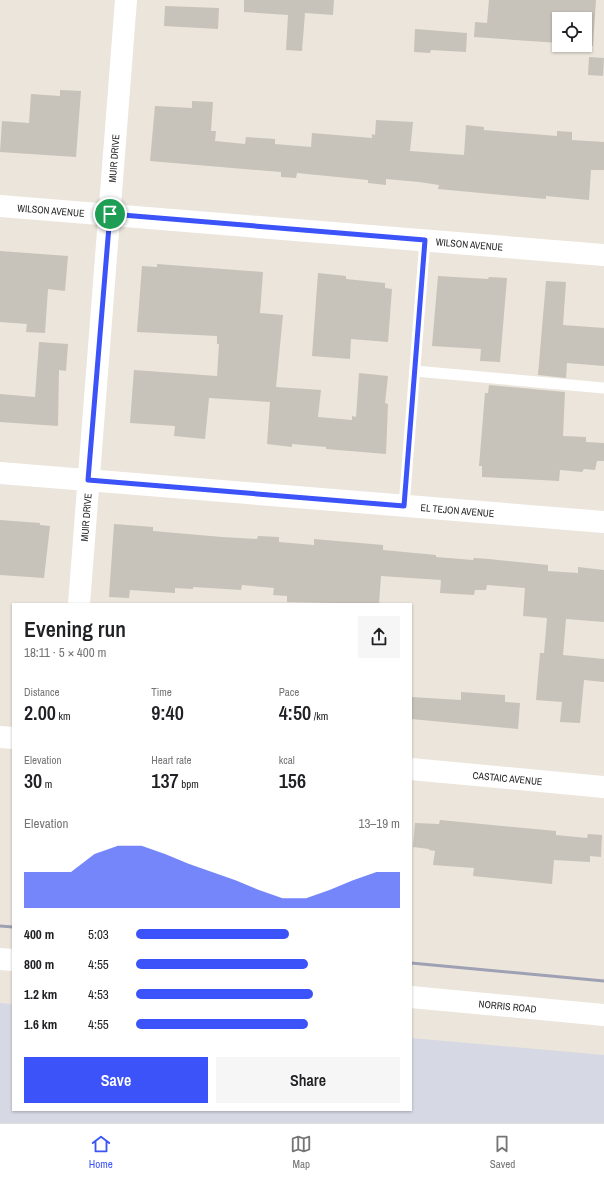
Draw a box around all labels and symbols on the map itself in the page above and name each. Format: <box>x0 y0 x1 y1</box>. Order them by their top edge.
street label: MUIR DRIVE <box>106 134 123 183</box>
pin <box>93 197 127 231</box>
street label: WILSON AVENUE <box>17 201 85 220</box>
street label: WILSON AVENUE <box>435 235 504 254</box>
street label: MUIR DRIVE <box>78 493 95 542</box>
street label: EL TEJON AVENUE <box>420 501 495 520</box>
street label: CASTAIC AVENUE <box>472 769 543 788</box>
street label: NORRIS ROAD <box>478 997 537 1016</box>

